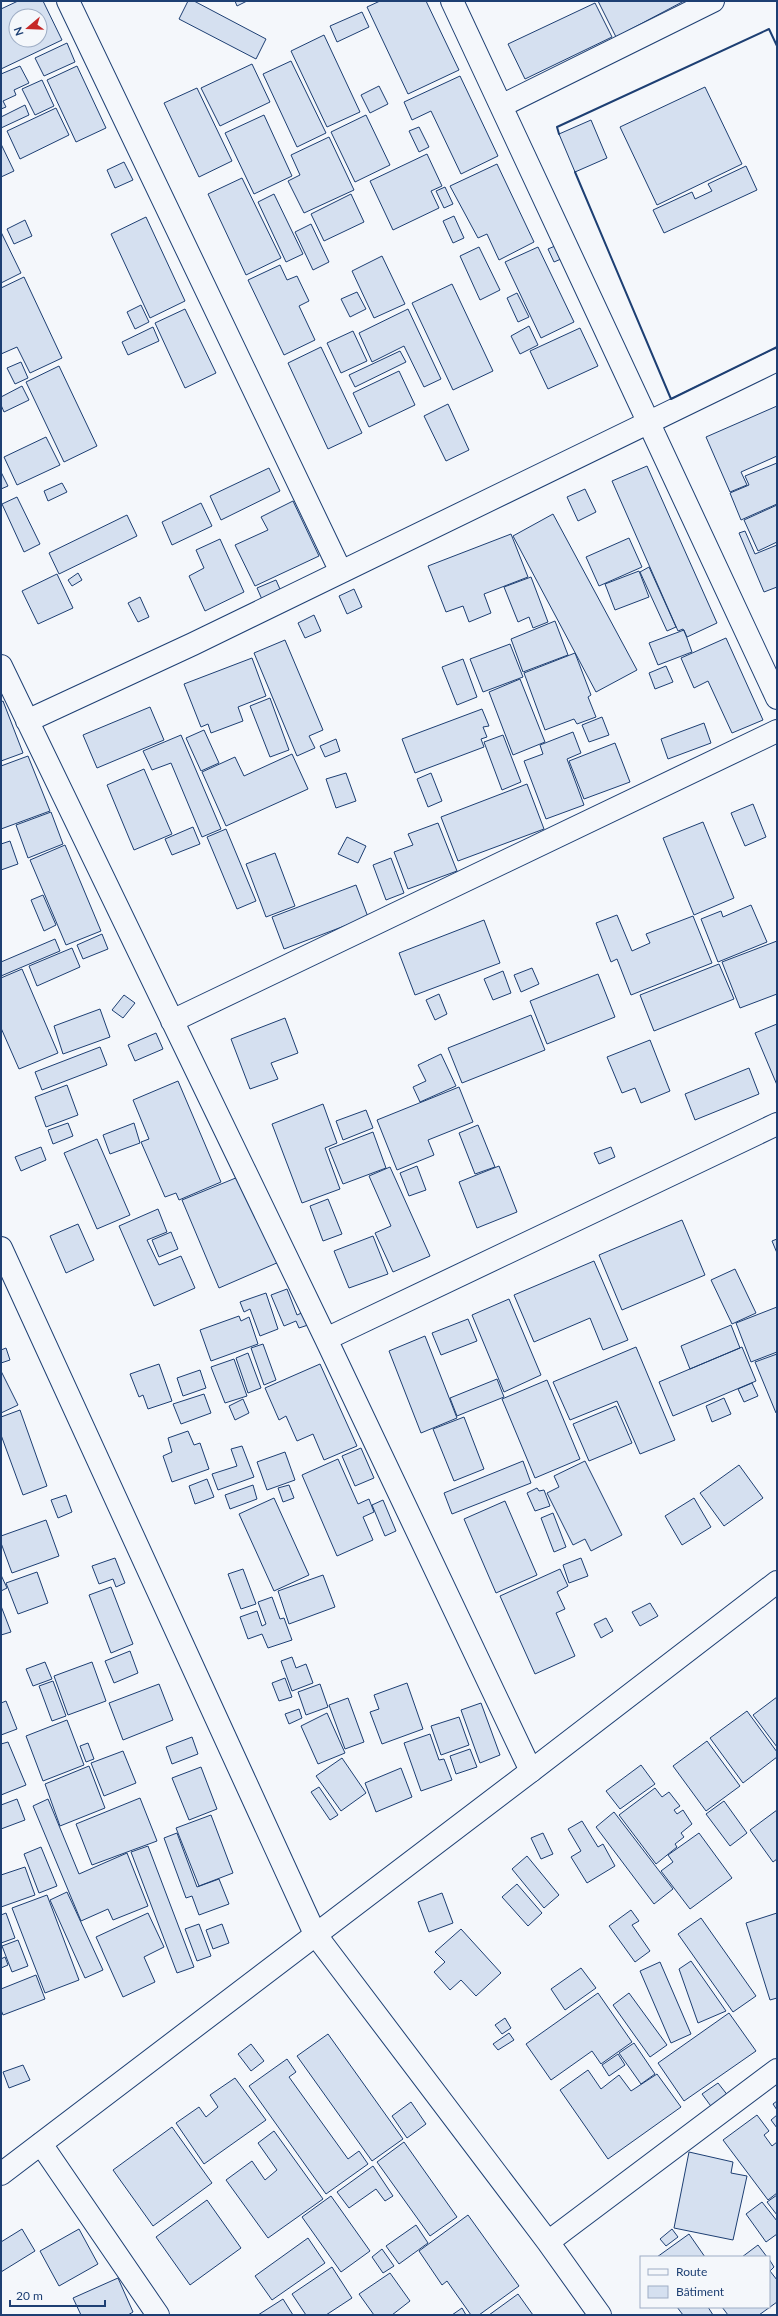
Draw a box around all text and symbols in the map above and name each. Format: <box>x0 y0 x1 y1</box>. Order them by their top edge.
north arrow <box>8 8 48 48</box>
text: N <box>11 25 26 38</box>
legend <box>640 2256 770 2308</box>
text: Route <box>676 2264 707 2279</box>
scale bar <box>10 2282 105 2308</box>
text: Bâtiment <box>676 2284 725 2299</box>
text: 20 m <box>16 2288 43 2303</box>

